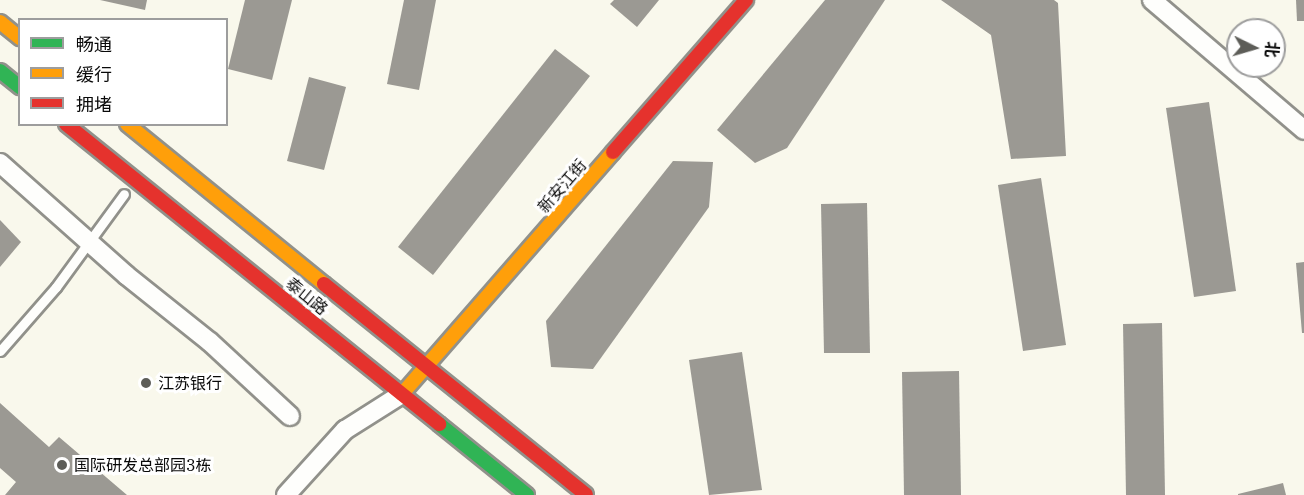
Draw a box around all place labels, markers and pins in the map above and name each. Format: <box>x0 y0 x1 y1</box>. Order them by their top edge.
place label: 江苏银行 <box>158 373 222 393</box>
marker: 江苏银行 <box>139 376 153 390</box>
place label: 国际研发总部园3栋 <box>74 455 212 475</box>
marker: 国际研发总部园3栋 <box>55 458 69 472</box>

